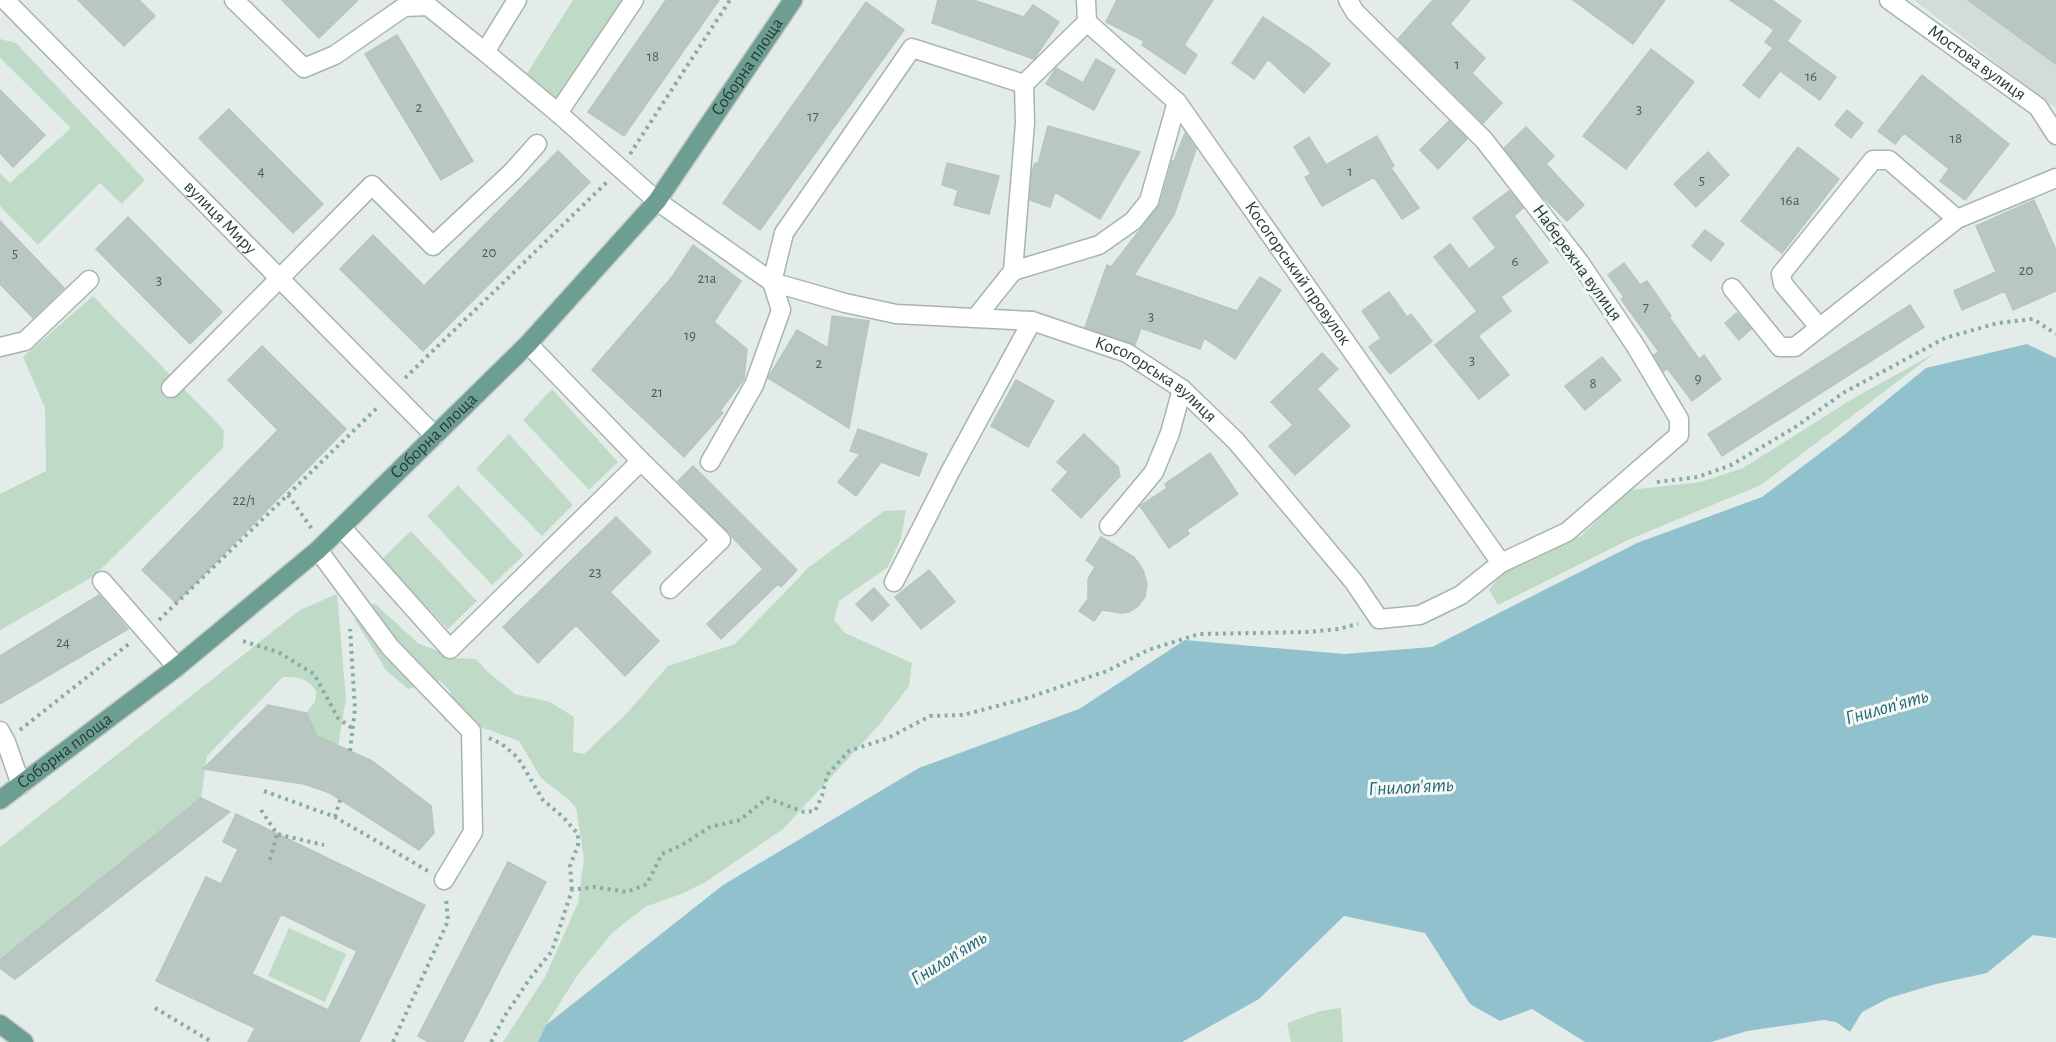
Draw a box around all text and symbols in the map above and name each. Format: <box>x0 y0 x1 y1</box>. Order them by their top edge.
street label: Соборна площа <box>708 15 787 119</box>
street label: Мостова вулиця <box>1924 22 2029 104</box>
house number: 18 <box>647 49 659 64</box>
house number: 1 <box>1454 57 1460 72</box>
house number: 16 <box>1805 69 1817 84</box>
house number: 2 <box>416 100 423 115</box>
house number: 3 <box>1636 102 1642 117</box>
house number: 17 <box>807 109 819 124</box>
house number: 18 <box>1950 131 1962 146</box>
house number: 4 <box>257 164 265 179</box>
house number: 1 <box>1347 164 1353 179</box>
house number: 5 <box>1699 173 1705 188</box>
street label: вулиця Миру <box>180 178 260 258</box>
house number: 16а <box>1780 193 1800 208</box>
street label: Косогорський провулок <box>1241 198 1354 349</box>
street label: Набережна вулиця <box>1529 201 1626 324</box>
house number: 20 <box>482 245 496 260</box>
house number: 5 <box>12 246 18 261</box>
house number: 6 <box>1511 254 1519 269</box>
house number: 20 <box>2019 263 2033 278</box>
house number: 21а <box>698 271 717 286</box>
house number: 3 <box>156 273 162 288</box>
house number: 7 <box>1643 300 1649 315</box>
house number: 3 <box>1148 309 1154 324</box>
house number: 19 <box>684 328 696 343</box>
street label: Косогорська вулиця <box>1092 334 1220 426</box>
house number: 3 <box>1469 353 1475 368</box>
house number: 2 <box>816 356 823 371</box>
house number: 9 <box>1694 371 1702 386</box>
house number: 8 <box>1589 376 1597 391</box>
house number: 21 <box>651 385 663 400</box>
street label: Соборна площа <box>387 390 481 483</box>
house number: 22/1 <box>232 493 256 508</box>
house number: 23 <box>588 565 602 580</box>
house number: 24 <box>56 635 70 650</box>
water label: Гнилоп'ять <box>1843 686 1931 728</box>
street label: Соборна площа <box>14 710 116 793</box>
water label: Гнилоп'ять <box>1368 775 1454 799</box>
water label: Гнилоп'ять <box>907 927 991 989</box>

